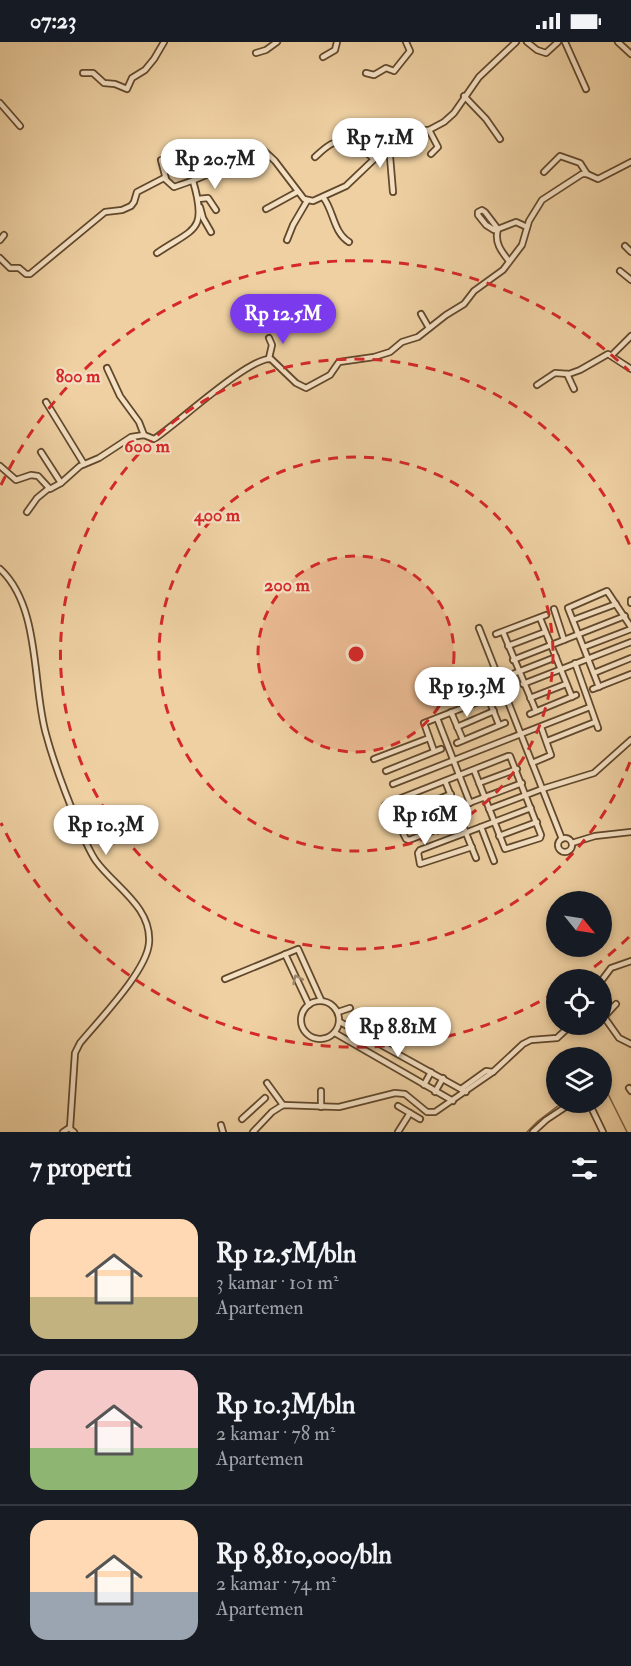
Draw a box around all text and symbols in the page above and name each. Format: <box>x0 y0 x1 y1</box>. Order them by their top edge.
text: 07:23 <box>30 7 76 35</box>
pin: Rp 7.1M <box>325 118 435 169</box>
text: Rp 7.1M <box>346 125 414 150</box>
pin: Rp 20.7M <box>153 139 277 190</box>
text: Rp 20.7M <box>175 146 255 171</box>
pin: Rp 12.5M <box>221 294 345 345</box>
text: Rp 12.5M <box>244 301 322 326</box>
text: 800 m <box>56 365 101 388</box>
text: 600 m <box>124 435 171 458</box>
text: 400 m <box>193 504 241 527</box>
text: 200 m <box>264 574 311 597</box>
centre of rings <box>346 644 366 664</box>
pin: Rp 19.3M <box>405 667 529 718</box>
text: Rp 19.3M <box>429 674 505 699</box>
pin: Rp 16M <box>376 795 474 846</box>
text: Rp 16M <box>392 802 458 827</box>
pin: Rp 10.3M <box>44 805 168 856</box>
text: Rp 10.3M <box>68 812 144 837</box>
north arrow <box>546 891 612 957</box>
map controls <box>546 891 612 1113</box>
button: locate <box>546 969 612 1035</box>
one-way arrow <box>292 975 304 986</box>
pin: Rp 8.81M <box>336 1007 460 1058</box>
text: Rp 8.81M <box>359 1014 437 1039</box>
button: layers <box>546 1047 612 1113</box>
text: 7 properti <box>30 1152 132 1184</box>
icon: filters <box>568 1152 601 1185</box>
text: Rp 12.5M/bln <box>216 1238 356 1270</box>
icon: home <box>78 1243 150 1315</box>
text: 3 kamar · 101 m² <box>216 1270 339 1295</box>
text: Apartemen <box>216 1295 303 1320</box>
text: Rp 10.3M/bln <box>216 1389 355 1421</box>
icon: home <box>78 1394 150 1466</box>
text: 2 kamar · 78 m² <box>216 1421 335 1446</box>
text: Apartemen <box>216 1446 303 1471</box>
text: Rp 8,810,000/bln <box>216 1539 392 1571</box>
icon: home <box>78 1544 150 1616</box>
text: 2 kamar · 74 m² <box>216 1571 336 1596</box>
text: Apartemen <box>216 1596 303 1621</box>

